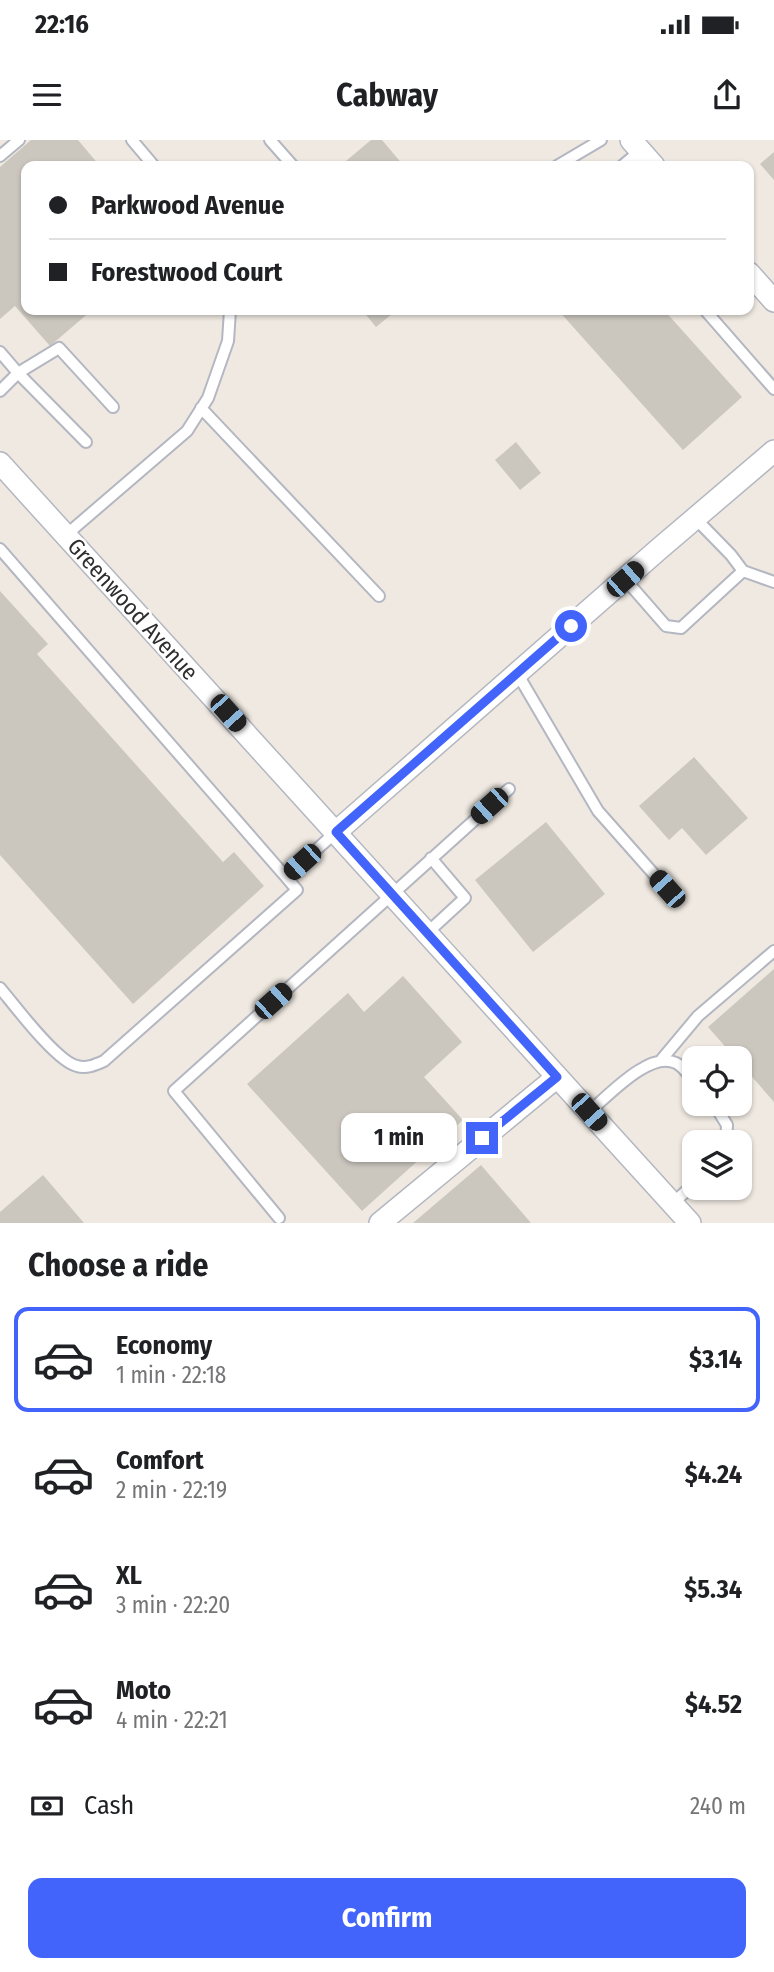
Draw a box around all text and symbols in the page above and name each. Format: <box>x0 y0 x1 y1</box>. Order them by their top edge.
text: 22:16 <box>35 9 89 40</box>
icon: menu <box>28 76 66 114</box>
text: Cabway <box>336 76 438 114</box>
icon: share <box>708 76 746 114</box>
text: Parkwood Avenue <box>91 190 284 221</box>
text: Forestwood Court <box>91 257 282 288</box>
street label: Greenwood Avenue <box>62 532 204 686</box>
car <box>603 557 648 601</box>
route start <box>555 610 587 642</box>
car <box>207 690 250 736</box>
car <box>467 784 512 828</box>
car <box>280 840 325 884</box>
car <box>646 866 689 912</box>
car <box>251 979 296 1023</box>
map controls <box>682 1046 752 1200</box>
button: locate <box>682 1046 752 1116</box>
car <box>568 1089 611 1135</box>
callout: 1 min <box>342 1114 458 1163</box>
route end <box>466 1122 498 1154</box>
text: 1 min <box>374 1123 424 1151</box>
button: layers <box>682 1130 752 1200</box>
text: Choose a ride <box>28 1246 209 1284</box>
icon: car <box>32 1328 95 1391</box>
text: Economy <box>116 1330 212 1361</box>
text: $3.14 <box>689 1344 742 1375</box>
text: 1 min · 22:18 <box>116 1361 226 1389</box>
icon: car <box>32 1443 95 1506</box>
text: Comfort <box>116 1445 204 1476</box>
text: $4.24 <box>685 1459 742 1490</box>
text: 2 min · 22:19 <box>116 1476 227 1504</box>
icon: car <box>32 1558 95 1621</box>
text: XL <box>116 1560 142 1591</box>
text: $5.34 <box>684 1574 742 1605</box>
text: 3 min · 22:20 <box>116 1591 230 1619</box>
icon: car <box>32 1673 95 1736</box>
text: Moto <box>116 1675 171 1706</box>
text: $4.52 <box>685 1689 742 1720</box>
text: 4 min · 22:21 <box>116 1706 228 1734</box>
icon: cash <box>28 1787 66 1825</box>
text: Cash <box>84 1790 134 1821</box>
text: 240 m <box>690 1792 746 1820</box>
button: Confirm <box>28 1878 746 1958</box>

